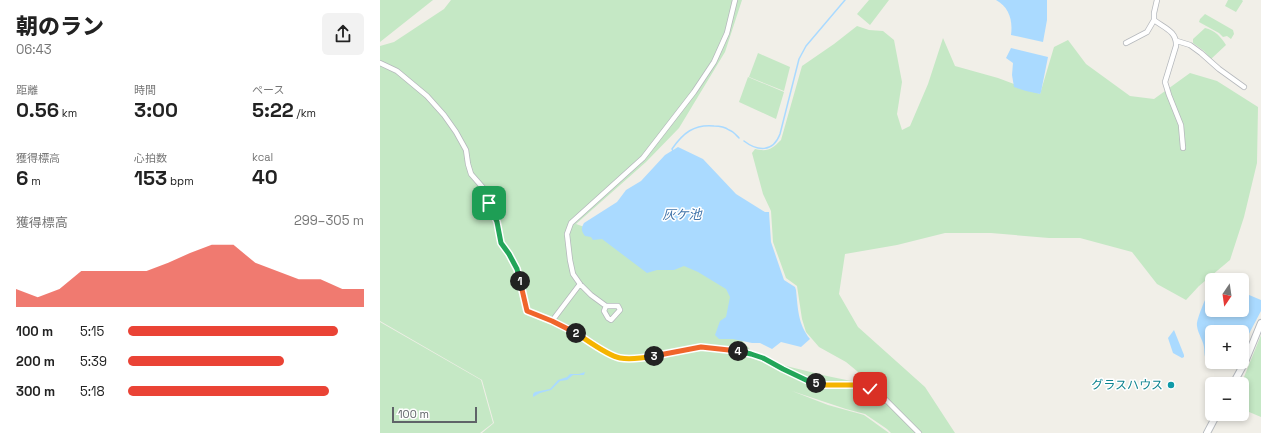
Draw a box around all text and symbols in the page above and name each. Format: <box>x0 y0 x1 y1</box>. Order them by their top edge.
text: 朝のラン <box>16 12 104 40</box>
button: share <box>322 13 364 55</box>
text: 06:43 <box>16 41 52 58</box>
text: 距離 <box>16 83 38 97</box>
text: 時間 <box>134 83 156 97</box>
text: ペース <box>252 83 284 97</box>
text: 0.56 <box>16 97 59 123</box>
text: 3:00 <box>134 97 178 123</box>
text: 5:22 <box>252 97 294 123</box>
text: km <box>59 106 77 120</box>
text: /km <box>294 106 316 120</box>
text: kcal <box>252 150 273 164</box>
text: 獲得標高 <box>16 151 60 165</box>
text: 心拍数 <box>134 151 167 165</box>
text: 40 <box>252 164 278 190</box>
text: 6 <box>16 165 28 191</box>
text: 153 <box>134 165 167 191</box>
text: m <box>28 174 41 188</box>
text: bpm <box>167 174 194 188</box>
pin <box>472 186 506 220</box>
icon: arrive <box>478 192 500 214</box>
water label: 灰ケ池 <box>662 206 703 223</box>
text: 299–305 m <box>294 212 364 229</box>
text: 獲得標高 <box>16 214 68 231</box>
pin: 1 <box>510 271 530 291</box>
north arrow <box>1205 273 1249 317</box>
map controls <box>1205 273 1249 421</box>
text: 1 <box>518 274 522 288</box>
text: 100 m <box>16 323 53 340</box>
text: 5:15 <box>80 323 104 340</box>
pin: 2 <box>566 323 586 343</box>
button: + <box>1205 325 1249 369</box>
text: 2 <box>573 326 579 340</box>
pin: 4 <box>728 341 748 361</box>
text: 4 <box>735 344 742 358</box>
pin: 3 <box>644 346 664 366</box>
text: 3 <box>651 349 657 363</box>
text: 200 m <box>16 353 55 370</box>
text: 5:39 <box>80 353 107 370</box>
pin <box>853 372 887 406</box>
pin: 5 <box>806 373 826 393</box>
text: 5 <box>813 376 819 390</box>
place label: グラスハウス <box>1091 377 1163 393</box>
button: − <box>1205 377 1249 421</box>
icon: check <box>859 378 881 400</box>
marker: グラスハウス <box>1166 380 1176 390</box>
text: 300 m <box>16 383 55 400</box>
text: 5:18 <box>80 383 105 400</box>
scale bar <box>392 405 477 424</box>
text: 100 m <box>398 407 429 421</box>

